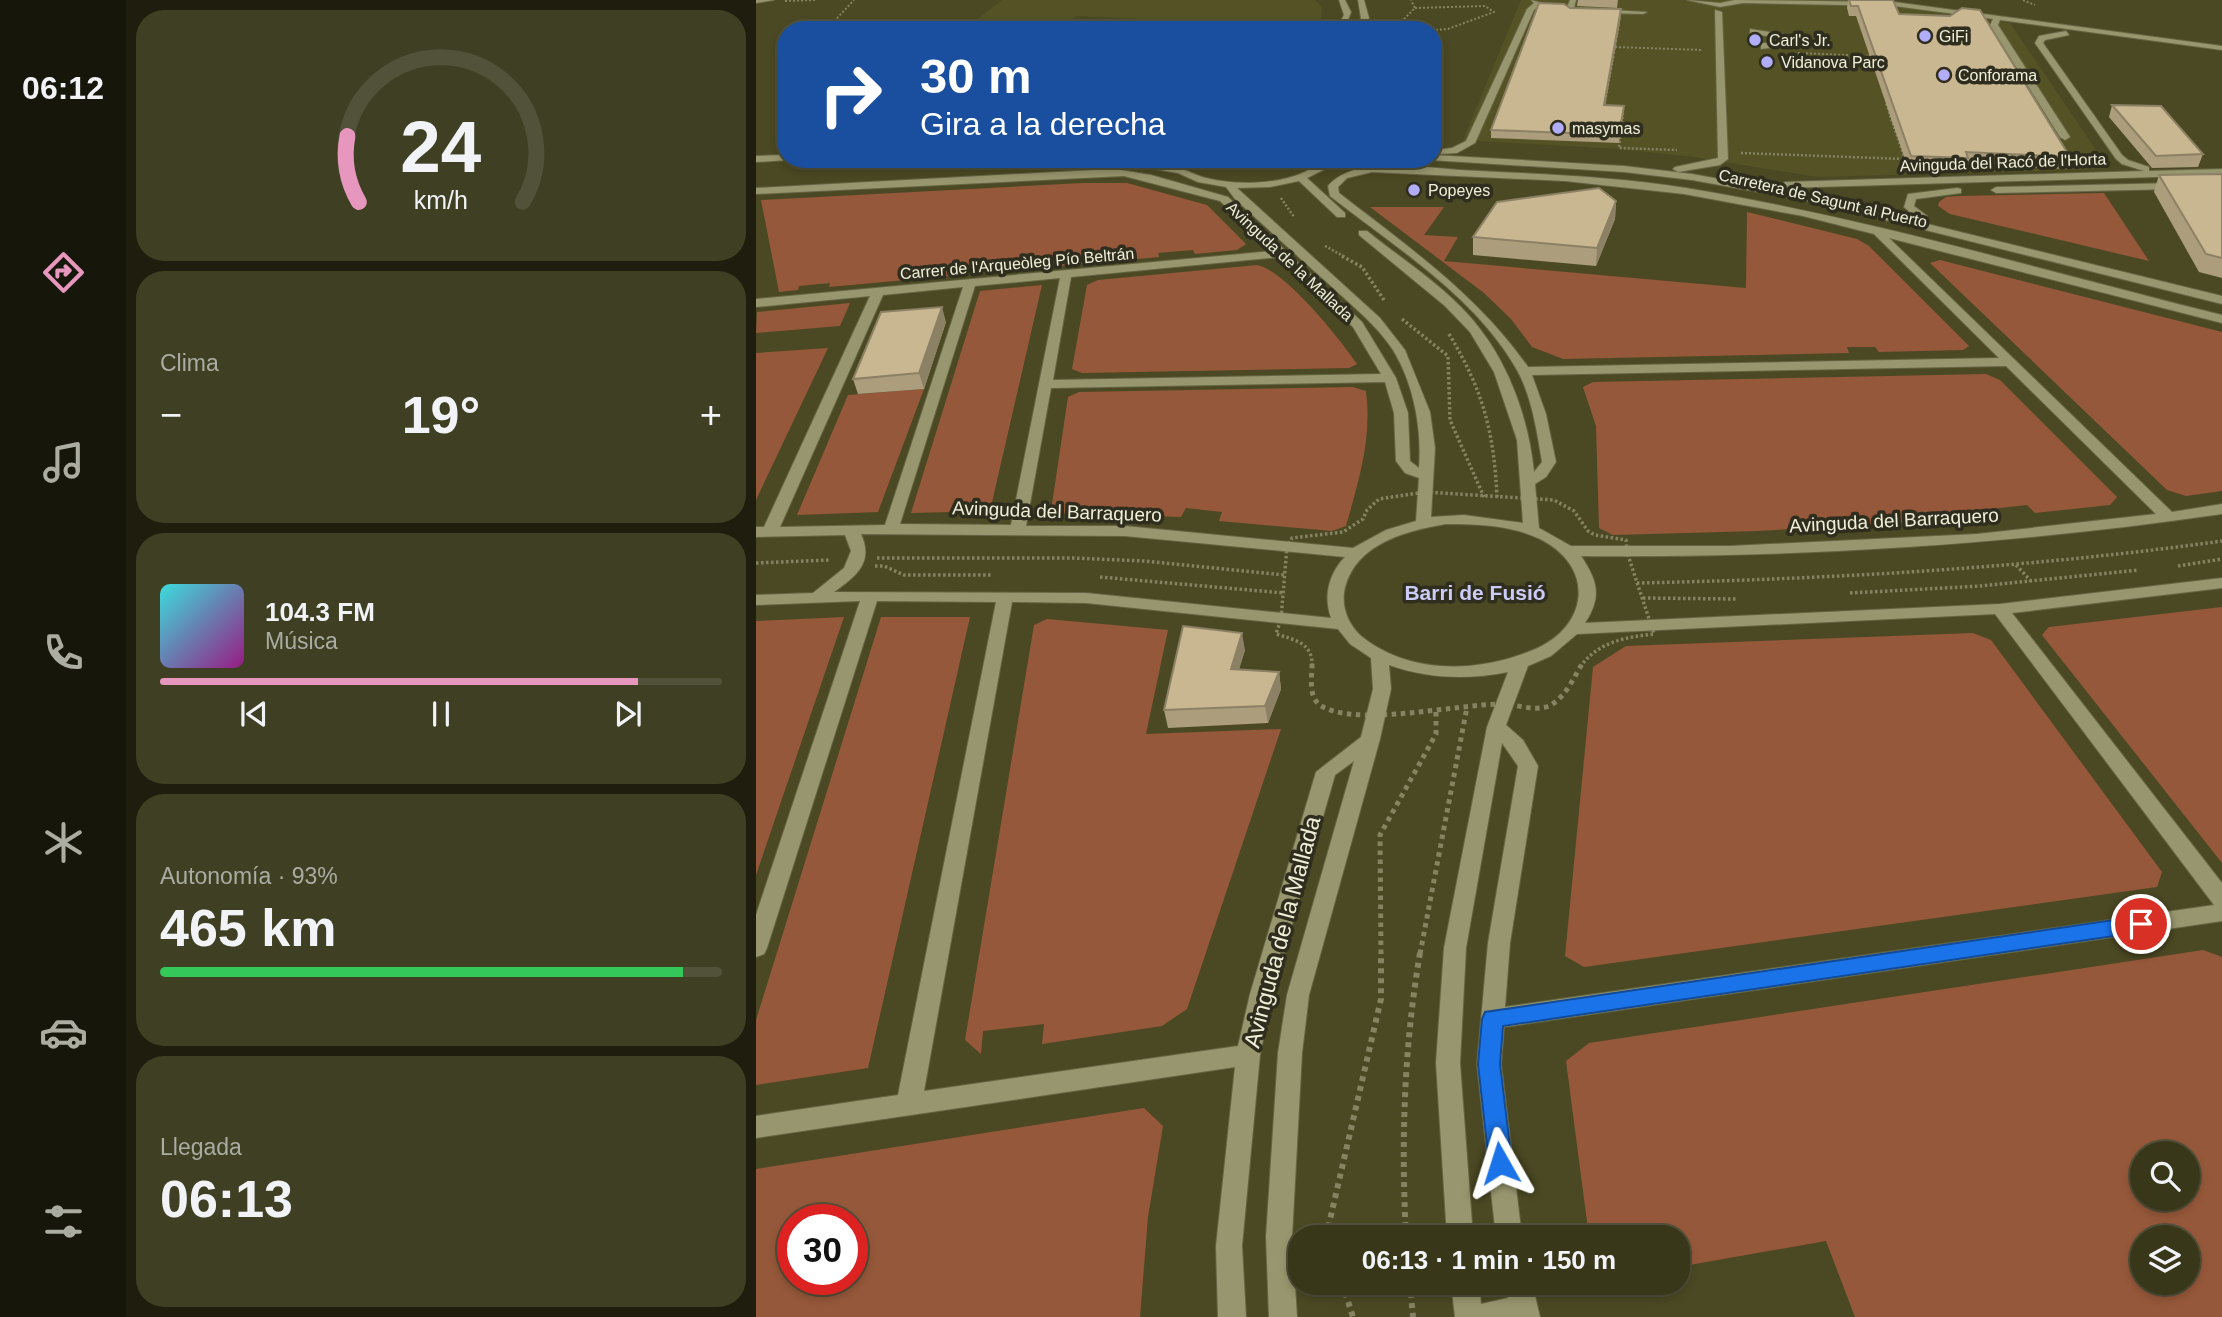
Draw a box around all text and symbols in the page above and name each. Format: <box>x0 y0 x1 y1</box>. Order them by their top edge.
marker: GiFi <box>1917 28 1933 44</box>
place label: GiFi <box>1939 28 1968 45</box>
marker: Carl's Jr. <box>1747 32 1763 48</box>
place label: Carl's Jr. <box>1769 32 1831 49</box>
icon: right <box>805 49 896 140</box>
text: 30 m <box>920 49 1032 103</box>
marker: Vidanova Parc <box>1759 54 1775 70</box>
place label: Vidanova Parc <box>1781 54 1885 71</box>
marker: Conforama <box>1936 67 1952 83</box>
place label: Conforama <box>1958 67 2037 84</box>
text: 06:12 <box>22 70 104 106</box>
text: 24 <box>401 106 482 187</box>
text: Gira a la derecha <box>920 106 1165 142</box>
marker: masymas <box>1550 120 1566 136</box>
place label: masymas <box>1572 120 1640 137</box>
street label: Avinguda del Racó de l'Horta <box>1900 150 2107 175</box>
street label: Carretera de Sagunt al Puerto <box>1717 166 1929 231</box>
marker: Popeyes <box>1406 182 1422 198</box>
place label: Popeyes <box>1428 182 1490 199</box>
text: km/h <box>414 186 468 214</box>
street label: Avinguda de la Mallada <box>1223 199 1356 324</box>
street label: Carrer de l'Arqueòleg Pío Beltrán <box>899 245 1135 282</box>
icon: directions <box>39 248 88 297</box>
text: Clima <box>160 350 219 376</box>
text: 19° <box>402 386 480 444</box>
text: − <box>160 394 182 436</box>
text: + <box>700 394 722 436</box>
icon: music <box>39 438 88 487</box>
street label: Avinguda del Barraquero <box>952 497 1162 526</box>
street label: Avinguda del Barraquero <box>1789 505 1999 536</box>
district label: Barri de Fusió <box>1404 581 1546 604</box>
text: 104.3 FM <box>265 597 375 627</box>
icon: phone <box>39 628 88 677</box>
text: Música <box>265 628 338 654</box>
icon: previous <box>235 695 273 733</box>
icon: pause <box>422 695 460 733</box>
icon: next <box>609 695 647 733</box>
street label: Avinguda de la Mallada <box>1239 813 1325 1051</box>
icon: climate <box>39 818 88 867</box>
text: Autonomía · 93% <box>160 863 338 889</box>
pin <box>2111 894 2171 954</box>
text: 465 km <box>160 899 336 957</box>
icon: arrive <box>2122 905 2160 943</box>
icon: car <box>39 1008 88 1057</box>
position arrow <box>1463 1126 1537 1200</box>
text: Llegada <box>160 1134 242 1160</box>
map controls <box>2130 1141 2200 1295</box>
button: search <box>2130 1141 2200 1211</box>
text: 06:13 <box>160 1170 293 1228</box>
icon: filters <box>39 1197 88 1246</box>
speed limit sign: 30 <box>777 1204 868 1295</box>
button: layers <box>2130 1225 2200 1295</box>
text: 06:13 · 1 min · 150 m <box>1362 1245 1616 1275</box>

